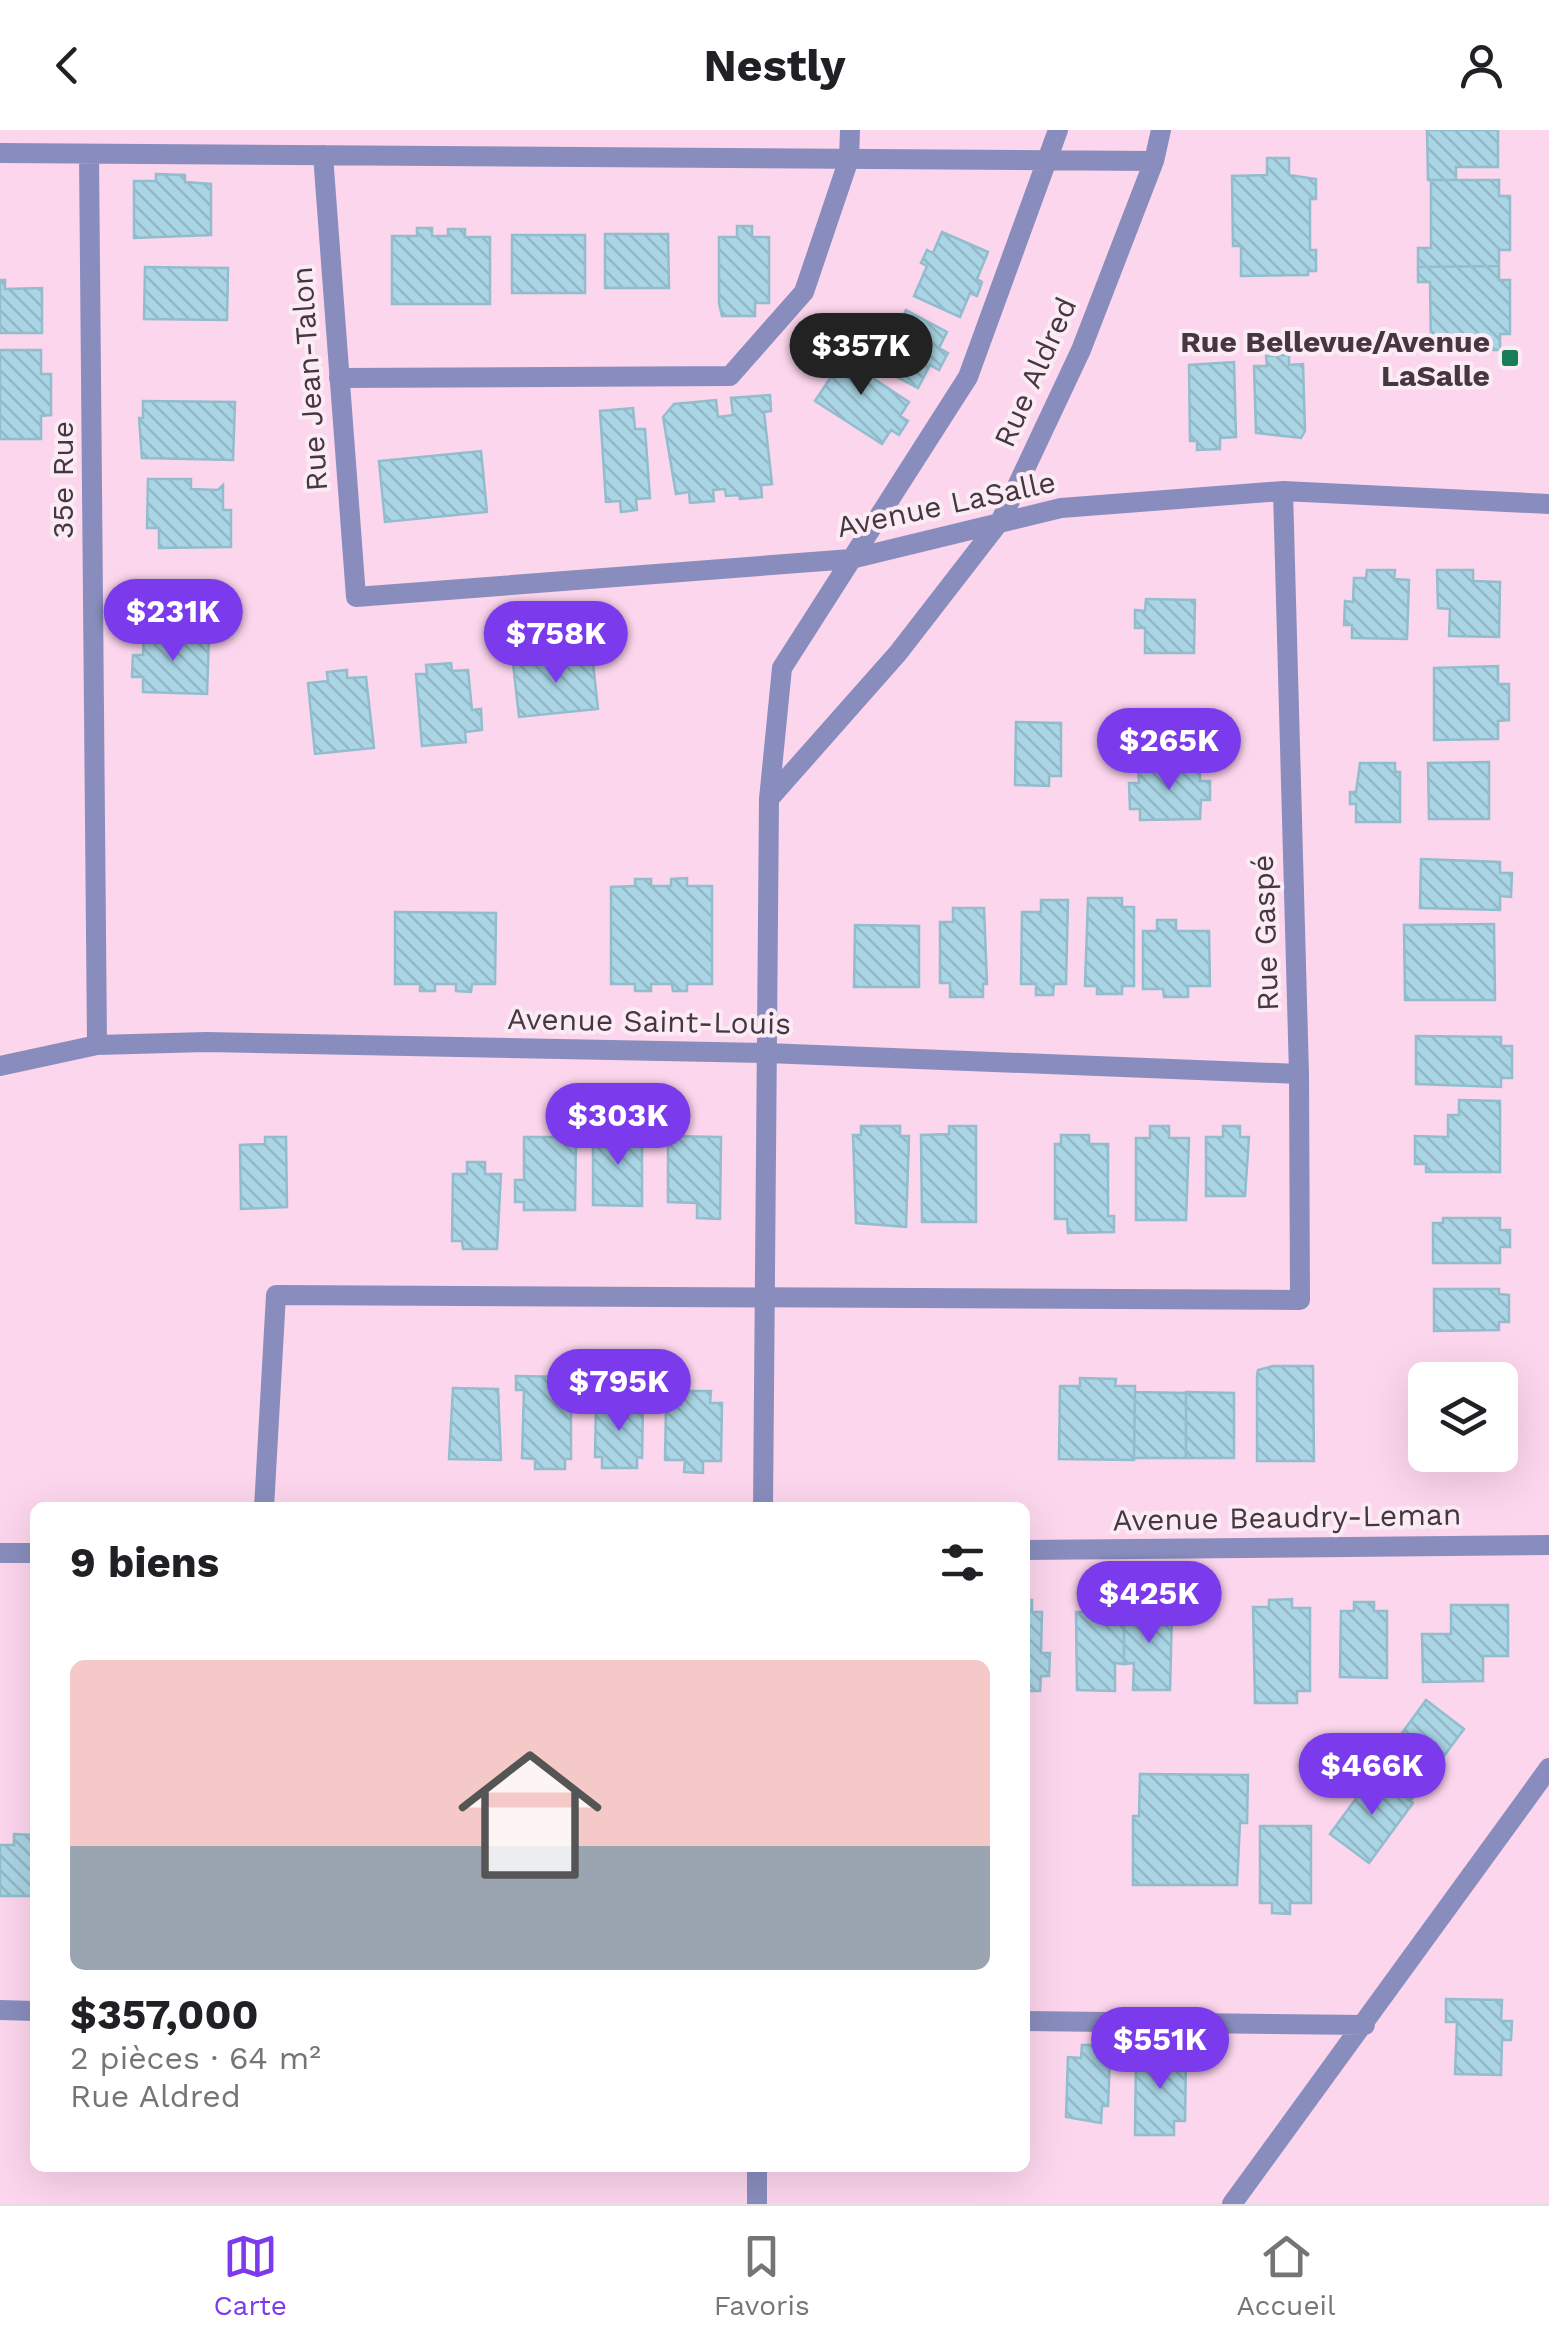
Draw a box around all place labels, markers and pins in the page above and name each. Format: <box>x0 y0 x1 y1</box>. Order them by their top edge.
pin: $357K <box>791 313 931 398</box>
place label: Rue Bellevue/Avenue LaSalle <box>1180 324 1490 393</box>
marker: Rue Bellevue/Avenue LaSalle <box>1499 347 1521 369</box>
pin: $231K <box>103 579 243 664</box>
pin: $758K <box>486 601 626 686</box>
pin: $265K <box>1099 708 1239 793</box>
pin: $303K <box>548 1083 688 1168</box>
pin: $795K <box>549 1349 689 1434</box>
pin: $425K <box>1079 1561 1219 1646</box>
pin: $466K <box>1302 1733 1442 1818</box>
pin: $551K <box>1090 2007 1230 2092</box>

